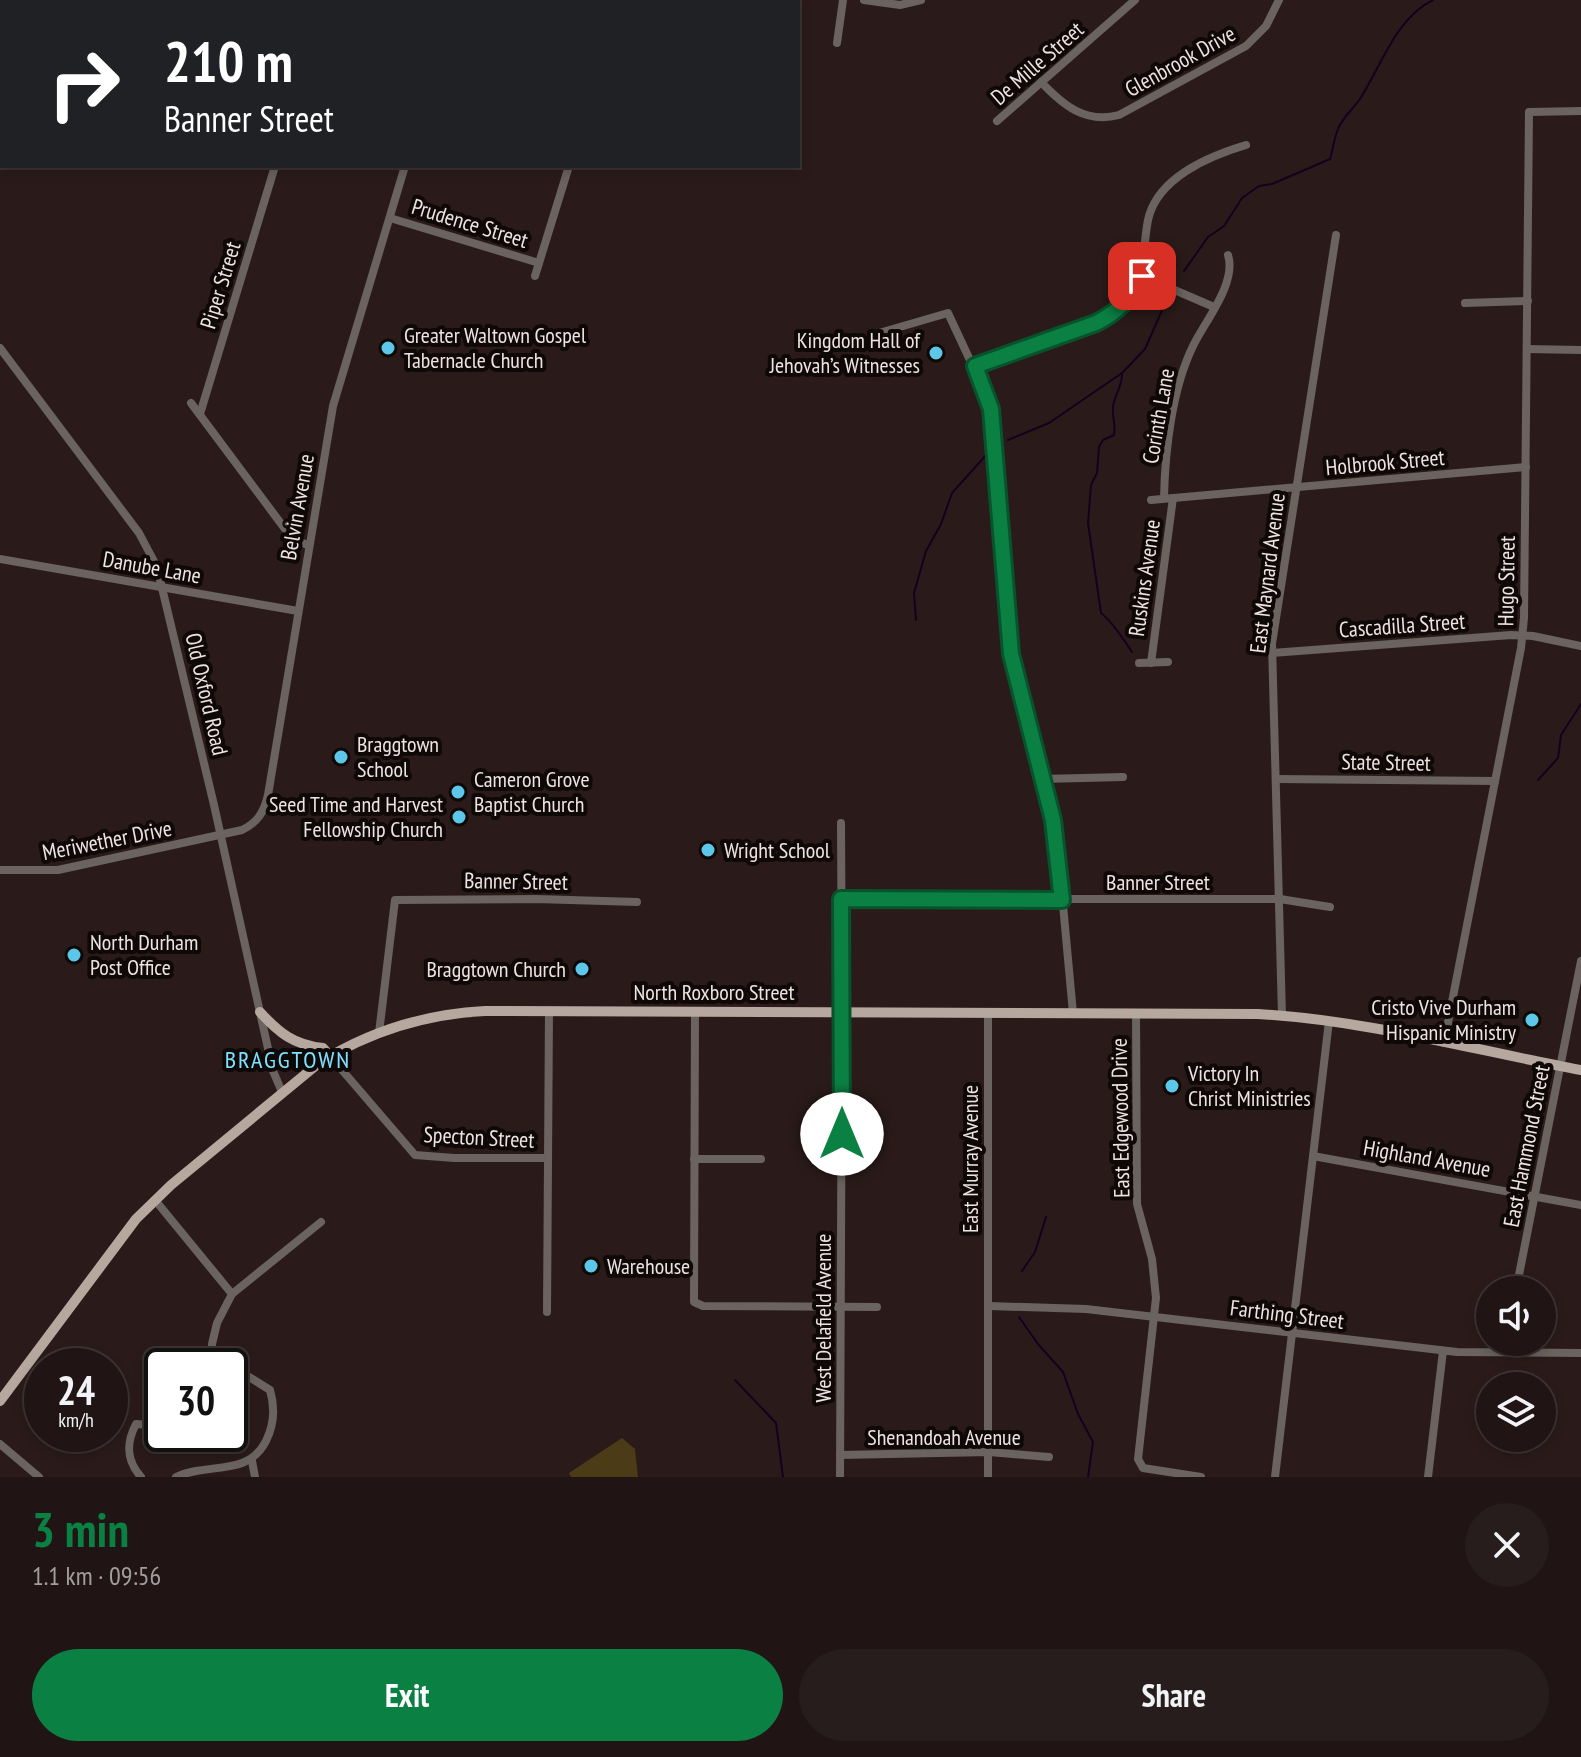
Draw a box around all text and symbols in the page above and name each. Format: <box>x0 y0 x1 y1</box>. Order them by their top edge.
street label: De Mille Street <box>985 15 1089 111</box>
street label: Glenbrook Drive <box>1120 19 1240 103</box>
text: 210 m <box>164 25 293 97</box>
icon: right <box>32 32 136 136</box>
text: Banner Street <box>164 95 334 142</box>
street label: Prudence Street <box>409 192 531 254</box>
street label: Piper Street <box>194 238 246 332</box>
pin <box>1108 242 1176 310</box>
icon: arrive <box>1120 254 1164 298</box>
place label: Greater Waltown Gospel Tabernacle Church <box>404 321 587 374</box>
place label: Kingdom Hall of Jehovah’s Witnesses <box>769 326 921 379</box>
marker: Greater Waltown Gospel Tabernacle Church <box>379 339 397 357</box>
marker: Kingdom Hall of Jehovah’s Witnesses <box>927 344 945 362</box>
street label: Corinth Lane <box>1136 366 1180 466</box>
street label: Holbrook Street <box>1324 443 1446 481</box>
street label: Belvin Avenue <box>274 452 320 562</box>
street label: East Maynard Avenue <box>1243 491 1291 655</box>
street label: Ruskins Avenue <box>1122 518 1166 638</box>
street label: Hugo Street <box>1491 535 1521 627</box>
street label: Danube Lane <box>101 545 203 589</box>
street label: Cascadilla Street <box>1338 607 1466 643</box>
street label: Old Oxford Road <box>179 630 235 758</box>
place label: Braggtown School <box>357 730 439 783</box>
street label: State Street <box>1341 747 1431 777</box>
marker: Braggtown School <box>332 748 350 766</box>
place label: Cameron Grove Baptist Church <box>474 765 590 818</box>
marker: Cameron Grove Baptist Church <box>449 783 467 801</box>
place label: Seed Time and Harvest Fellowship Church <box>269 790 443 843</box>
marker: Seed Time and Harvest Fellowship Church <box>450 808 468 826</box>
street label: Meriwether Drive <box>40 814 174 866</box>
place label: Wright School <box>724 836 831 864</box>
marker: Wright School <box>699 841 717 859</box>
street label: Banner Street <box>464 866 568 896</box>
street label: Banner Street <box>1106 868 1210 896</box>
place label: North Durham Post Office <box>90 928 198 981</box>
marker: North Durham Post Office <box>65 946 83 964</box>
place label: Braggtown Church <box>426 955 566 983</box>
marker: Braggtown Church <box>573 960 591 978</box>
street label: North Roxboro Street <box>634 978 794 1006</box>
place label: Cristo Vive Durham Hispanic Ministry <box>1371 993 1517 1046</box>
marker: Cristo Vive Durham Hispanic Ministry <box>1523 1011 1541 1029</box>
street label: East Edgewood Drive <box>1105 1038 1135 1198</box>
district label: BRAGGTOWN <box>225 1044 351 1075</box>
place label: Victory In Christ Ministries <box>1187 1059 1311 1112</box>
street label: East Hammond Street <box>1497 1063 1555 1229</box>
marker: Victory In Christ Ministries <box>1163 1077 1181 1095</box>
street label: East Murray Avenue <box>956 1085 984 1233</box>
position arrow <box>800 1092 884 1176</box>
street label: Specton Street <box>423 1120 535 1154</box>
street label: Highland Avenue <box>1361 1133 1493 1183</box>
street label: West Delafield Avenue <box>809 1234 837 1402</box>
place label: Warehouse <box>607 1252 690 1280</box>
marker: Warehouse <box>582 1257 600 1275</box>
map controls <box>1476 1276 1556 1452</box>
button: sound <box>1476 1276 1556 1356</box>
street label: Farthing Street <box>1229 1293 1345 1335</box>
speed limit sign: 30 <box>144 1348 248 1452</box>
text: 24 <box>57 1364 95 1416</box>
button: layers <box>1476 1372 1556 1452</box>
text: km/h <box>58 1407 94 1433</box>
street label: Shenandoah Avenue <box>867 1423 1021 1451</box>
text: 3 min <box>32 1498 129 1560</box>
button: close <box>1465 1503 1549 1587</box>
text: 1.1 km · 09:56 <box>32 1559 161 1592</box>
button: Exit <box>32 1649 783 1741</box>
button: Share <box>799 1649 1549 1741</box>

